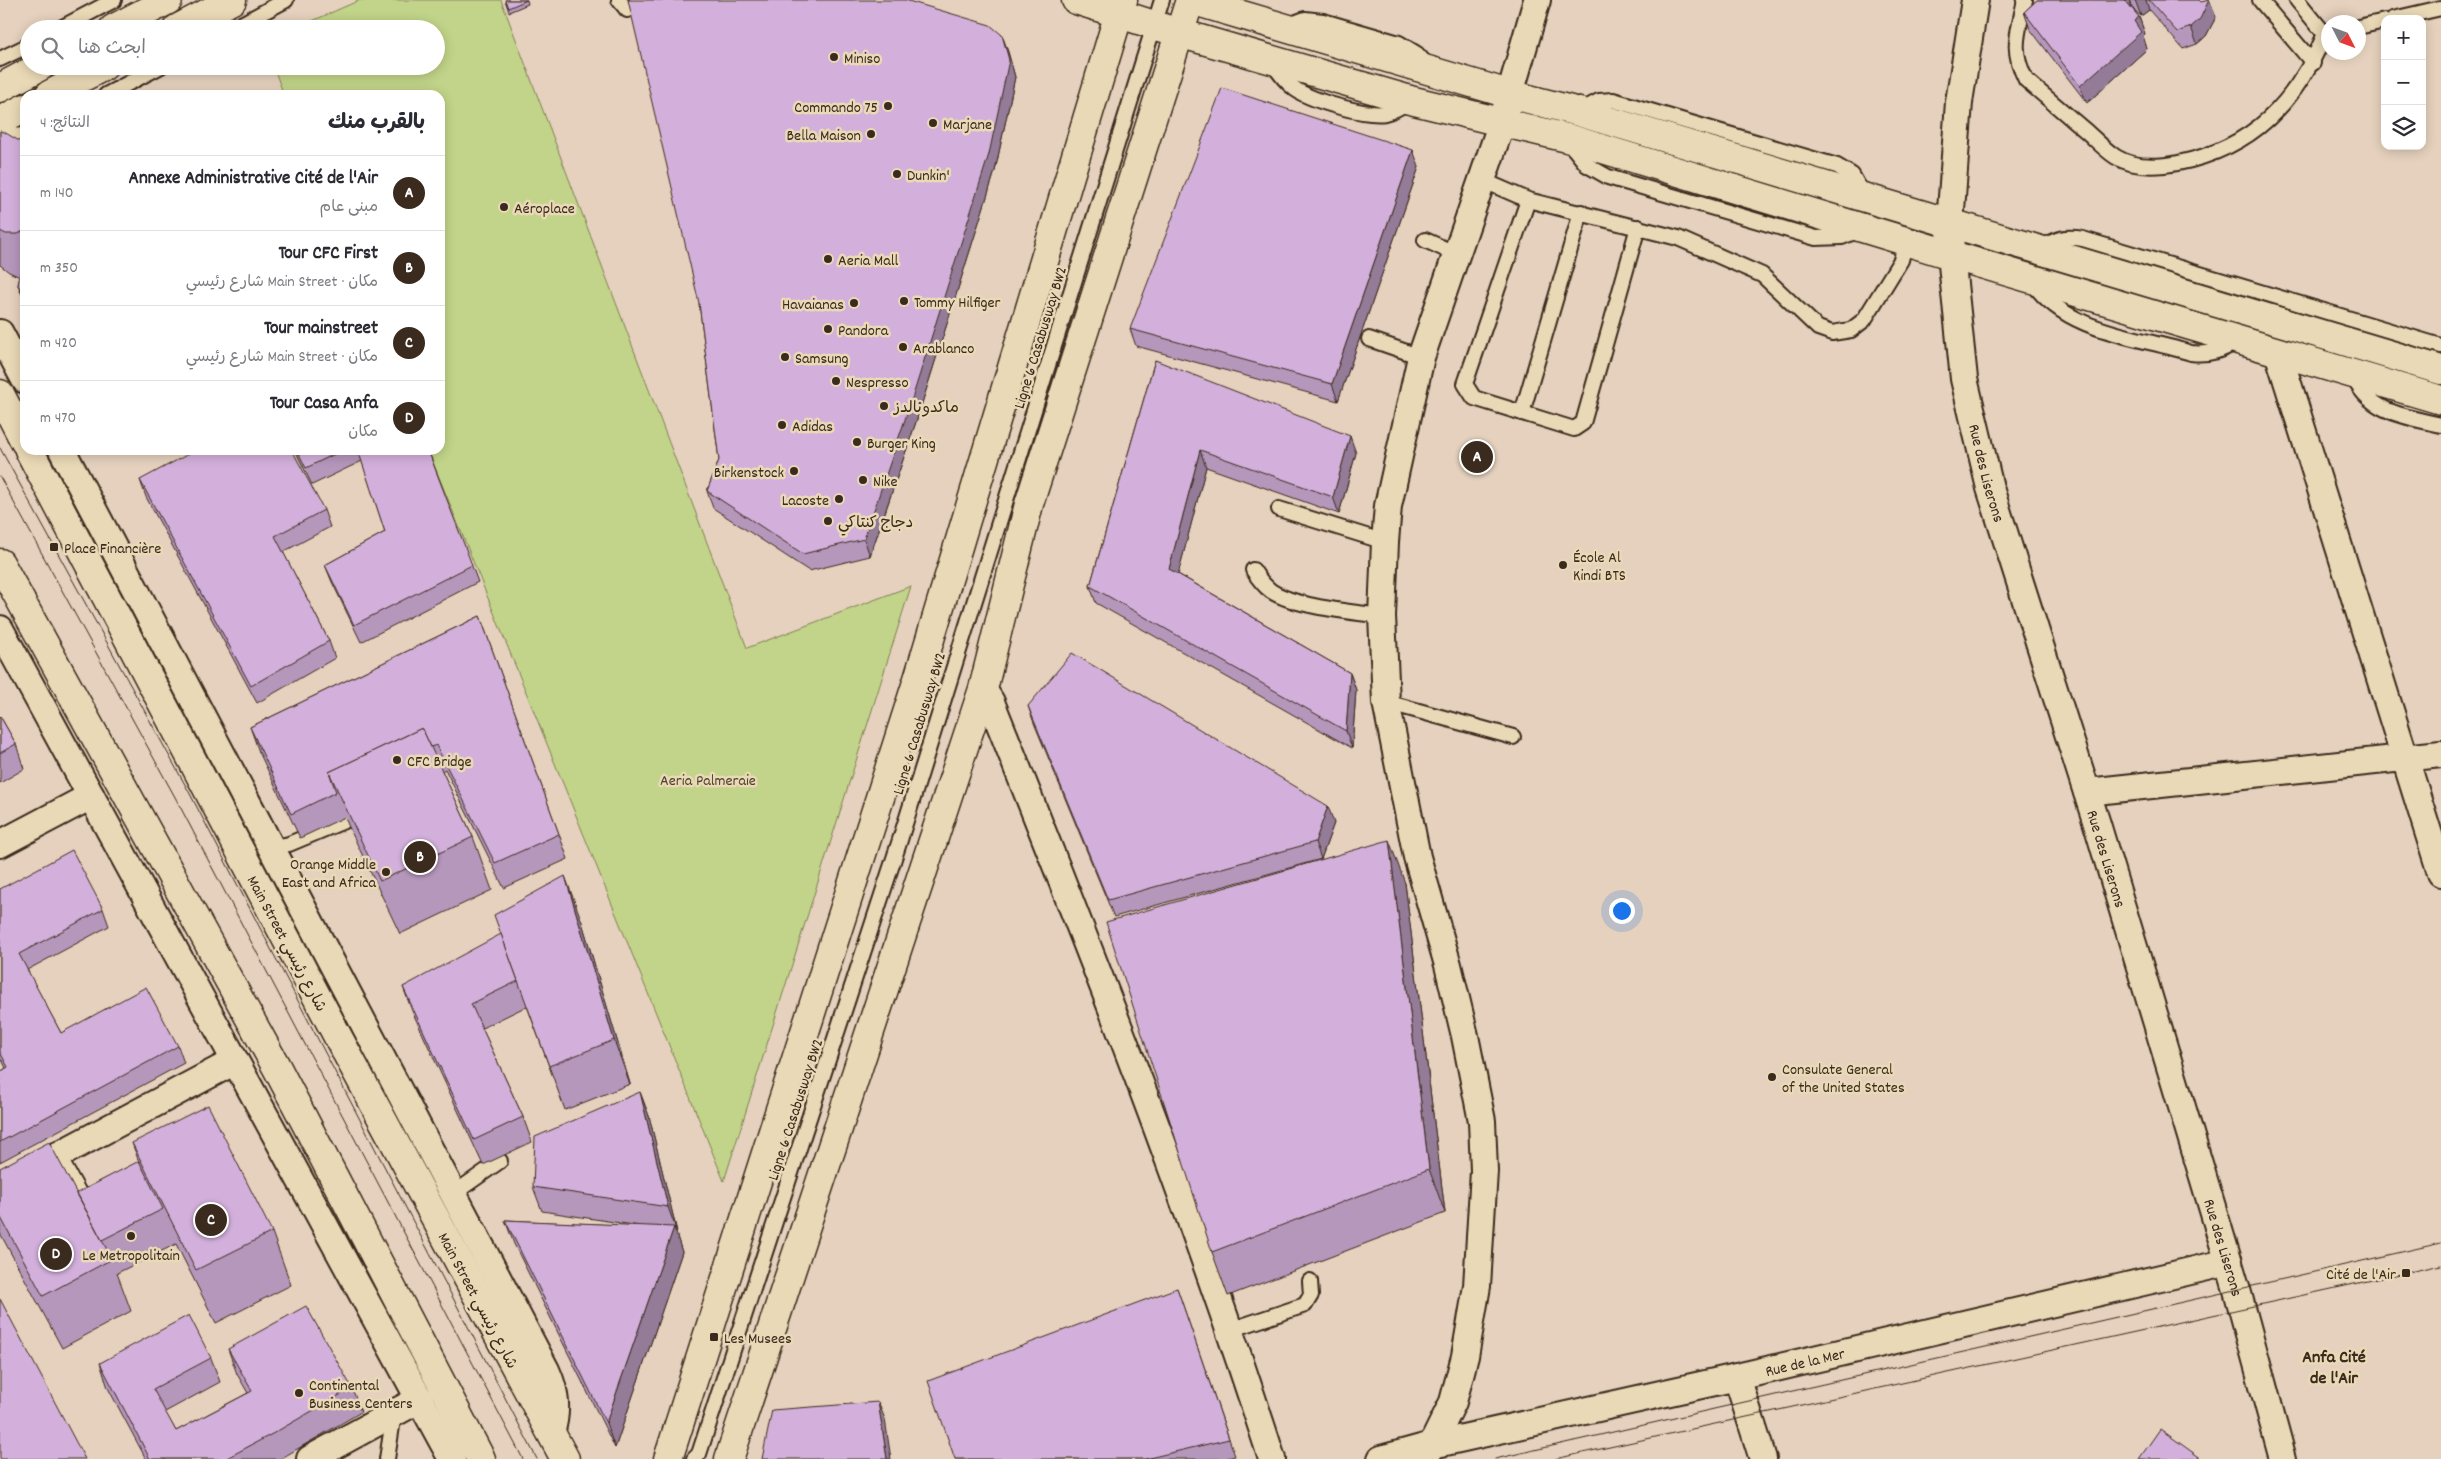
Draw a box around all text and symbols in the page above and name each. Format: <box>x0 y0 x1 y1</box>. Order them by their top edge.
north arrow <box>2321 15 2366 60</box>
map controls <box>2381 15 2426 150</box>
button: + <box>2381 15 2426 60</box>
search box <box>20 20 445 75</box>
icon: search <box>38 34 66 62</box>
text: ابحث هنا <box>78 36 146 63</box>
place label: Miniso <box>844 48 880 71</box>
marker: Miniso <box>828 51 840 63</box>
button: − <box>2381 60 2426 105</box>
place label: Commando 75 <box>794 97 878 120</box>
marker: Commando 75 <box>882 100 894 112</box>
button: layers <box>2381 105 2426 150</box>
text: بالقرب منك <box>328 109 425 139</box>
text: النتائج: 4 <box>40 112 90 135</box>
place label: Marjane <box>943 114 992 137</box>
marker: Marjane <box>927 117 939 129</box>
place label: Bella Maison <box>787 125 861 148</box>
marker: Bella Maison <box>865 128 877 140</box>
place label: Dunkin' <box>907 165 950 188</box>
text: Annexe Administrative Cité de l'Air <box>129 166 378 193</box>
marker: Dunkin' <box>891 168 903 180</box>
text: 140 m <box>40 182 74 205</box>
text: A <box>405 182 413 205</box>
text: مبنى عام <box>320 196 378 219</box>
place label: Aéroplace <box>514 198 575 221</box>
marker: Aéroplace <box>498 201 510 213</box>
text: Tour CFC First <box>278 241 378 268</box>
place label: Aeria Mall <box>838 250 898 273</box>
marker: Aeria Mall <box>822 253 834 265</box>
text: 350 m <box>40 257 78 280</box>
text: B <box>405 257 413 280</box>
street label: Ligne 6 Casabusway BW2 <box>1009 264 1074 412</box>
text: مكان · Main Street شارع رئيسي <box>186 271 378 294</box>
place label: Tommy Hilfiger <box>914 292 1001 315</box>
place label: Havaianas <box>782 294 844 317</box>
marker: Tommy Hilfiger <box>898 295 910 307</box>
marker: Havaianas <box>848 297 860 309</box>
text: Tour mainstreet <box>264 316 378 343</box>
place label: Pandora <box>838 320 889 343</box>
marker: Pandora <box>822 323 834 335</box>
text: 420 m <box>40 332 77 355</box>
text: C <box>405 332 413 355</box>
place label: Arablanco <box>913 338 974 361</box>
marker: Arablanco <box>897 341 909 353</box>
text: مكان · Main Street شارع رئيسي <box>186 346 378 369</box>
place label: Samsung <box>795 348 849 371</box>
marker: Samsung <box>779 351 791 363</box>
place label: Nespresso <box>846 372 909 395</box>
marker: Nespresso <box>830 375 842 387</box>
text: Tour Casa Anfa <box>270 391 378 418</box>
place label: ماكدونالدز <box>892 397 959 420</box>
marker: ماكدونالدز <box>878 400 890 412</box>
text: 470 m <box>40 407 76 430</box>
text: D <box>405 407 413 430</box>
place label: Adidas <box>792 416 833 439</box>
marker: Adidas <box>776 419 788 431</box>
text: مكان <box>348 421 378 444</box>
street label: Rue des Liserons <box>1961 422 2009 526</box>
place label: Burger King <box>867 433 936 456</box>
marker: Burger King <box>851 436 863 448</box>
pin: A <box>1461 438 1493 476</box>
place label: Birkenstock <box>714 462 784 485</box>
marker: Birkenstock <box>788 465 800 477</box>
place label: Nike <box>873 471 897 494</box>
marker: Nike <box>857 474 869 486</box>
place label: Lacoste <box>782 490 829 513</box>
marker: Lacoste <box>833 493 845 505</box>
place label: دجاج كنتاكي <box>838 512 913 536</box>
marker: دجاج كنتاكي <box>822 515 834 527</box>
place label: Place Financière <box>64 538 161 561</box>
marker: Place Financière <box>48 541 60 553</box>
place label: École Al Kindi BTS <box>1573 547 1626 588</box>
marker: École Al Kindi BTS <box>1557 559 1569 571</box>
street label: Ligne 6 Casabusway BW2 <box>888 650 953 798</box>
place label: CFC Bridge <box>407 751 472 774</box>
marker: CFC Bridge <box>391 754 403 766</box>
park label: Aeria Palmeraie <box>660 770 756 793</box>
street label: Rue des Liserons <box>2079 808 2131 911</box>
pin: B <box>404 838 436 876</box>
place label: Orange Middle East and Africa <box>282 854 376 895</box>
marker: Orange Middle East and Africa <box>380 866 392 878</box>
street label: Main Street شارع رئيسي <box>239 872 332 1017</box>
your location <box>1609 898 1635 924</box>
street label: Ligne 6 Casabusway BW2 <box>763 1036 830 1184</box>
place label: Consulate General of the United States <box>1782 1059 1905 1100</box>
marker: Consulate General of the United States <box>1766 1071 1778 1083</box>
street label: Rue des Liserons <box>2196 1196 2247 1300</box>
pin: C <box>195 1201 227 1239</box>
street label: Main Street شارع رئيسي <box>430 1229 523 1374</box>
marker: Le Metropolitain <box>125 1230 137 1242</box>
pin: D <box>40 1235 72 1273</box>
place label: Le Metropolitain <box>82 1245 180 1268</box>
place label: Cité de l'Air <box>2326 1264 2396 1287</box>
marker: Cité de l'Air <box>2400 1267 2412 1279</box>
place label: Les Musees <box>724 1328 792 1351</box>
marker: Les Musees <box>708 1331 720 1343</box>
street label: Rue de la Mer <box>1763 1343 1847 1384</box>
district label: Anfa Cité de l'Air <box>2302 1346 2366 1392</box>
place label: Continental Business Centers <box>309 1375 413 1416</box>
marker: Continental Business Centers <box>293 1387 305 1399</box>

